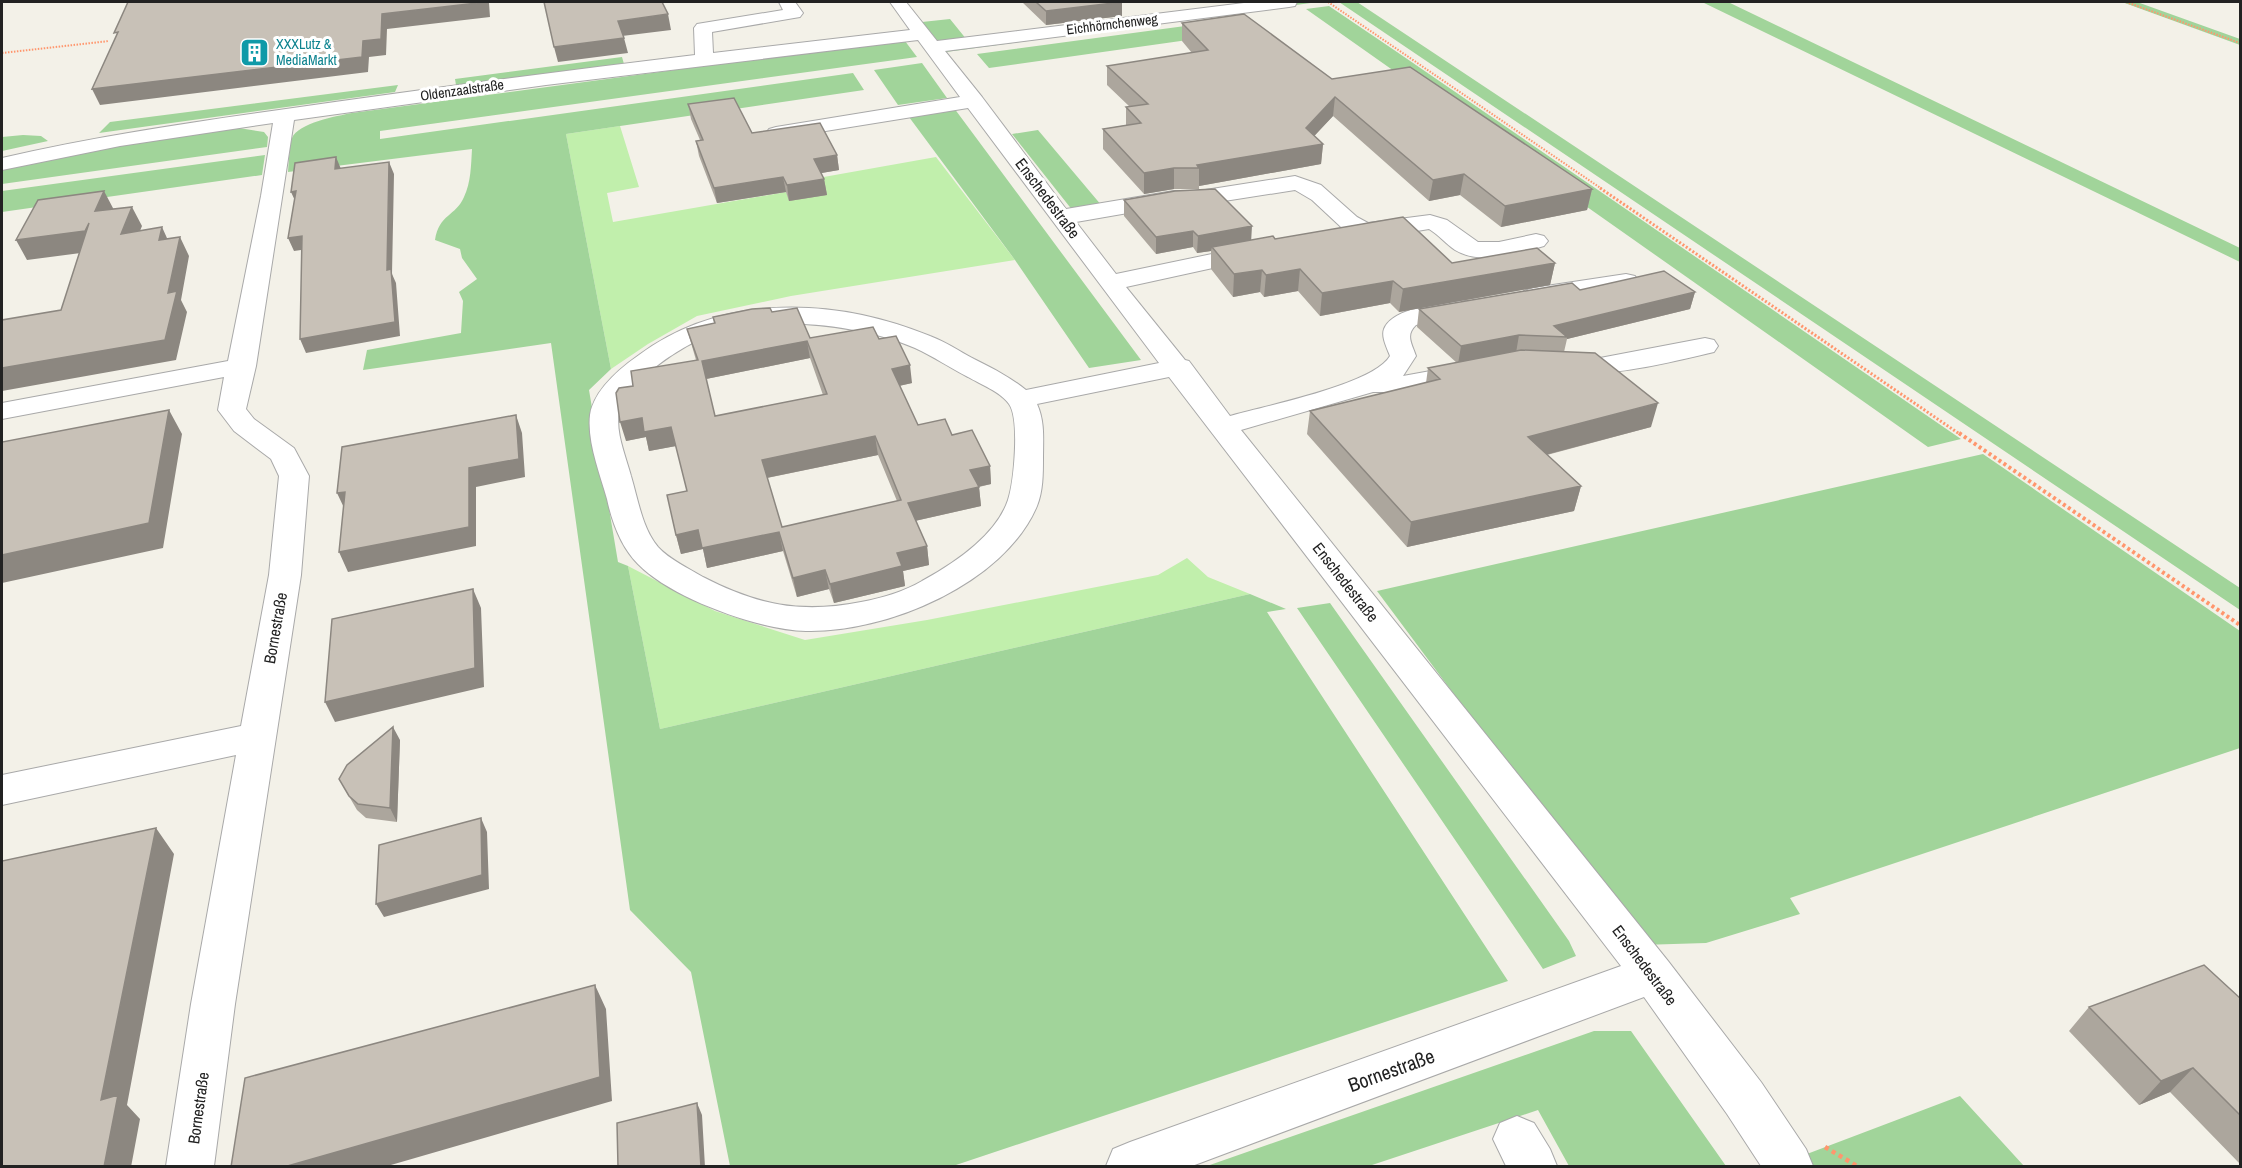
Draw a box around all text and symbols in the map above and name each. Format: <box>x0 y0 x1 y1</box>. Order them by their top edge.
street label: Eichhörnchenweg <box>1065 9 1159 39</box>
place label: XXXLutz & MediaMarkt <box>276 35 337 69</box>
building icon: XXXLutz & MediaMarkt <box>239 36 271 68</box>
street label: Oldenzaalstraße <box>419 75 505 105</box>
street label: Enschedestraße <box>1010 153 1086 243</box>
street label: Enschedestraße <box>1308 538 1384 626</box>
street label: Bornestraße <box>258 591 292 665</box>
street label: Enschedestraße <box>1607 920 1683 1010</box>
street label: Bornestraße <box>1344 1042 1438 1098</box>
street label: Bornestraße <box>182 1071 214 1145</box>

